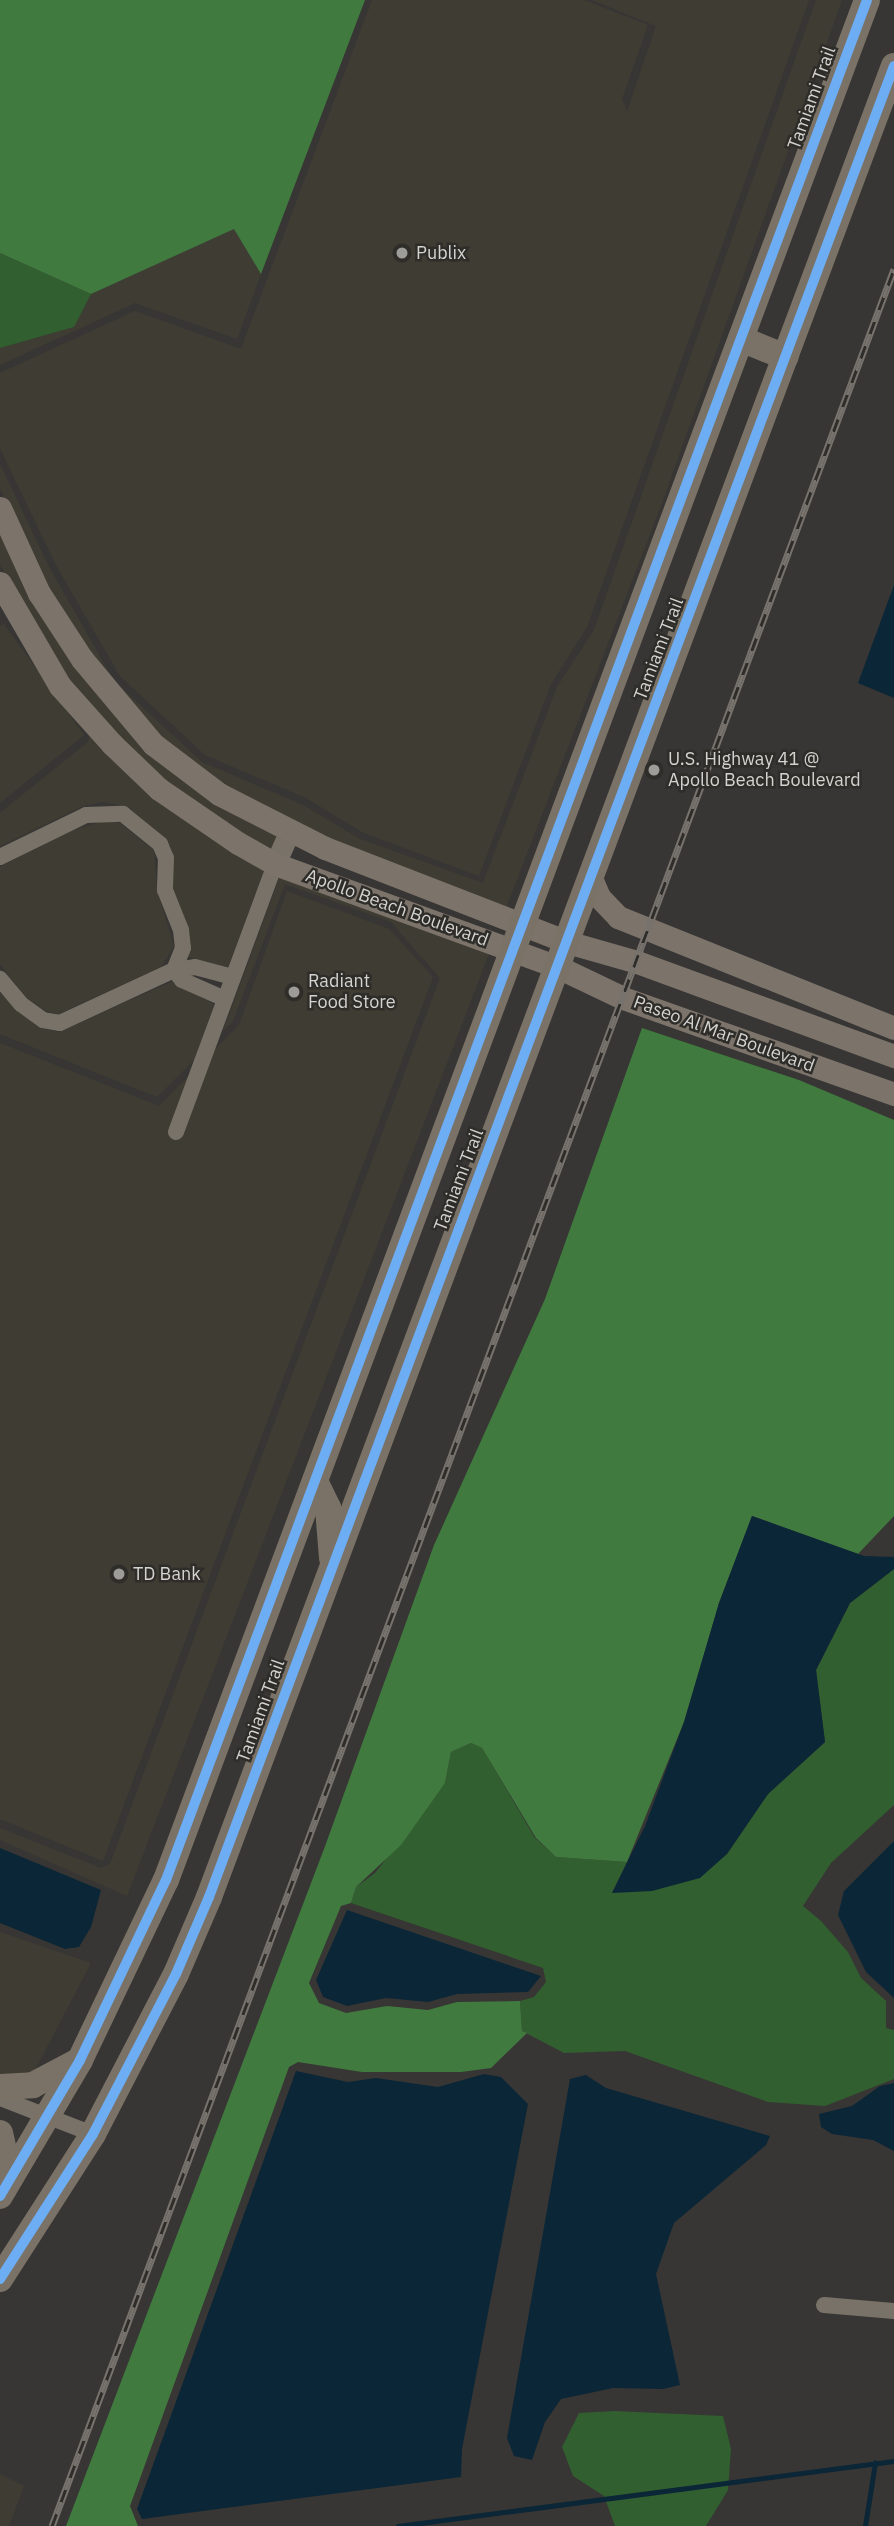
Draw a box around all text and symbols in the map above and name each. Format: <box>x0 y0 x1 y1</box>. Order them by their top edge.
street label: Tamiami Trail <box>783 44 841 152</box>
place label: Publix <box>416 242 466 264</box>
marker: Publix <box>394 245 410 261</box>
street label: Tamiami Trail <box>630 595 688 703</box>
place label: U.S. Highway 41 @ Apollo Beach Boulevard <box>668 749 861 792</box>
marker: U.S. Highway 41 @ Apollo Beach Boulevard <box>646 762 662 778</box>
street label: Apollo Beach Boulevard <box>303 865 491 951</box>
place label: Radiant Food Store <box>308 971 396 1014</box>
marker: Radiant Food Store <box>286 984 302 1000</box>
street label: Paseo Al Mar Boulevard <box>631 991 817 1077</box>
street label: Tamiami Trail <box>430 1126 488 1234</box>
place label: TD Bank <box>133 1563 201 1585</box>
marker: TD Bank <box>111 1566 127 1582</box>
street label: Tamiami Trail <box>232 1657 290 1765</box>

